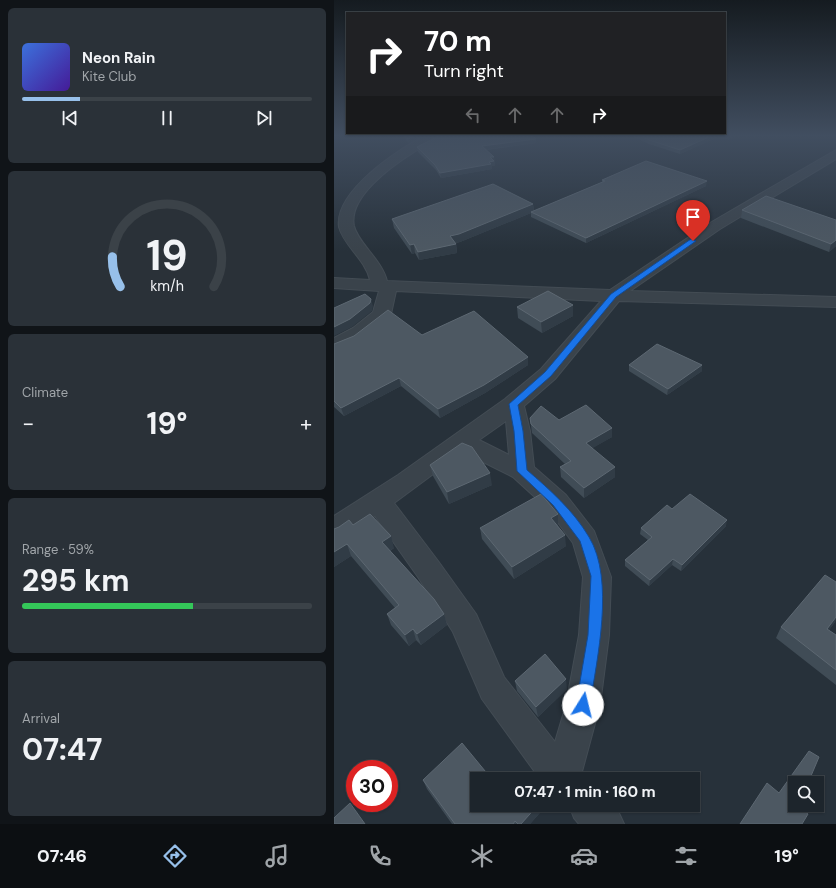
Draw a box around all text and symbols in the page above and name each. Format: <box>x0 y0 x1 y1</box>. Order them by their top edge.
text: 70 m <box>424 23 492 60</box>
icon: right <box>358 28 410 80</box>
text: Neon Rain <box>82 48 155 68</box>
text: Turn right <box>424 59 504 83</box>
text: Kite Club <box>82 68 136 85</box>
icon: left <box>462 104 484 126</box>
icon: ahead <box>504 104 526 126</box>
icon: ahead <box>546 104 568 126</box>
icon: right <box>588 104 610 126</box>
icon: previous <box>59 107 81 129</box>
icon: pause <box>156 107 178 129</box>
icon: next <box>253 107 275 129</box>
pin <box>676 200 710 241</box>
icon: arrive <box>682 206 704 228</box>
text: 19 <box>146 229 188 283</box>
text: km/h <box>150 276 184 294</box>
text: Climate <box>22 384 68 401</box>
text: 19° <box>147 404 187 443</box>
text: − <box>22 409 34 438</box>
text: + <box>300 409 312 438</box>
text: Range · 59% <box>22 541 94 558</box>
text: 295 km <box>22 561 130 600</box>
position arrow <box>562 684 604 726</box>
text: Arrival <box>22 710 60 727</box>
text: 07:47 <box>22 730 102 769</box>
speed limit sign: 30 <box>346 760 398 812</box>
map controls <box>788 776 824 812</box>
button: search <box>788 776 824 812</box>
text: 07:47 · 1 min · 160 m <box>514 782 656 802</box>
icon: directions <box>161 842 189 870</box>
icon: music <box>263 842 291 870</box>
icon: phone <box>366 842 394 870</box>
icon: climate <box>468 842 496 870</box>
icon: car <box>570 842 598 870</box>
icon: filters <box>672 842 700 870</box>
text: 07:46 <box>37 844 87 868</box>
text: 19° <box>774 844 799 868</box>

